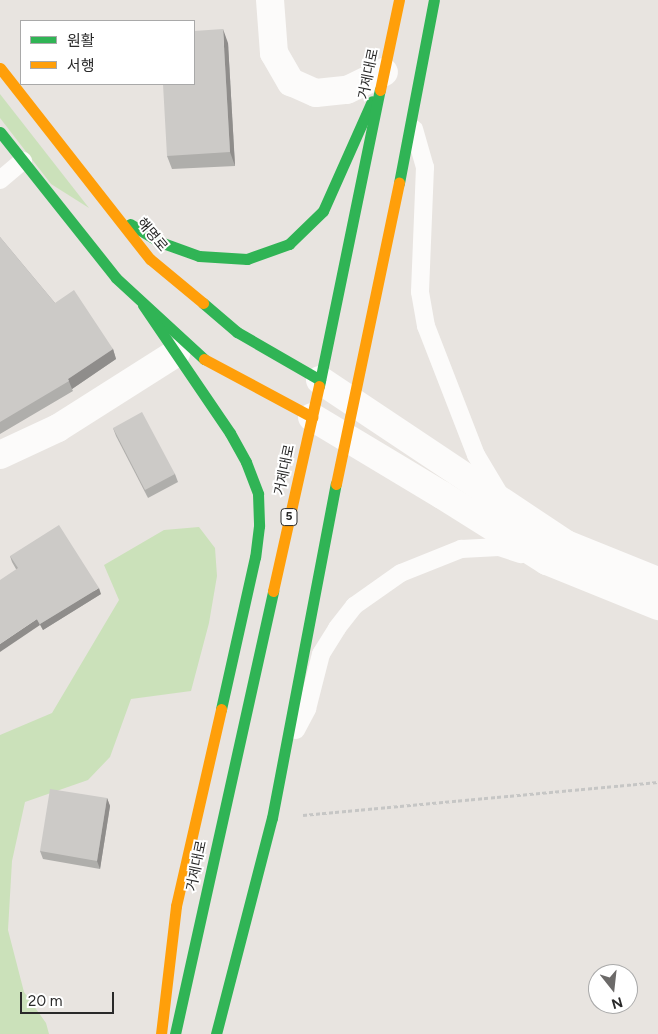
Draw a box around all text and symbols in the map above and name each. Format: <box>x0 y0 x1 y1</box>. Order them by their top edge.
legend <box>20 20 195 85</box>
text: 원활 <box>67 32 95 50</box>
street label: 거제대로 <box>355 47 383 101</box>
text: 서행 <box>67 57 95 75</box>
street label: 해명로 <box>133 215 171 255</box>
street label: 거제대로 <box>271 443 299 497</box>
road number: 5 <box>280 508 298 526</box>
street label: 거제대로 <box>183 839 211 893</box>
north arrow <box>588 964 638 1014</box>
scale bar <box>22 982 116 1014</box>
text: 20 m <box>28 992 62 1010</box>
text: N <box>609 993 625 1013</box>

